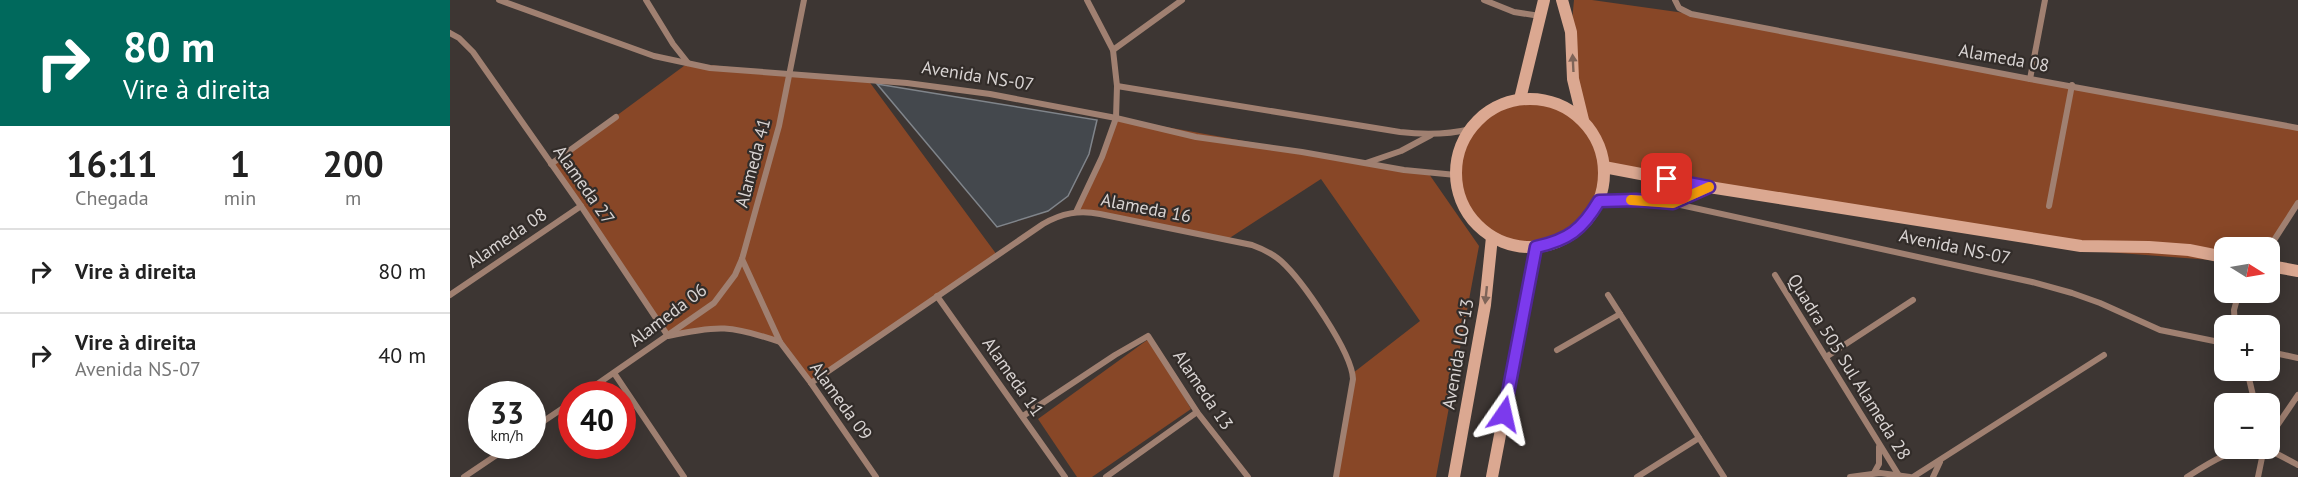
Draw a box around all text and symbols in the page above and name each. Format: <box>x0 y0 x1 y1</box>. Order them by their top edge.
text: 80 m <box>123 19 215 74</box>
icon: right <box>24 24 102 102</box>
street label: Alameda 08 <box>1957 38 2051 77</box>
one-way arrow <box>1568 54 1577 73</box>
street label: Avenida NS-07 <box>920 55 1036 96</box>
text: Vire à direita <box>123 72 271 106</box>
street label: Alameda 41 <box>730 116 775 210</box>
text: 16:11 <box>66 140 158 187</box>
text: 1 <box>230 140 250 187</box>
text: 200 <box>323 140 384 187</box>
street label: Alameda 27 <box>549 141 620 229</box>
pin <box>1641 153 1692 204</box>
icon: arrive <box>1650 162 1683 195</box>
text: Chegada <box>75 185 149 211</box>
text: min <box>224 185 256 211</box>
text: m <box>345 185 361 211</box>
street label: Alameda 16 <box>1099 187 1193 228</box>
street label: Alameda 08 <box>462 202 551 273</box>
street label: Avenida NS-07 <box>1897 223 2013 270</box>
north arrow <box>2214 237 2280 303</box>
map controls <box>2214 237 2280 459</box>
icon: right <box>24 255 57 288</box>
text: Vire à direita <box>75 257 196 285</box>
text: 80 m <box>378 257 426 285</box>
street label: Quadra 505 Sul Alameda 28 <box>1783 269 1916 464</box>
street label: Alameda 06 <box>624 278 711 351</box>
one-way arrow <box>1481 286 1491 305</box>
street label: Avenida LO-13 <box>1436 297 1479 411</box>
button: + <box>2214 315 2280 381</box>
text: Vire à direita <box>75 328 196 356</box>
street label: Alameda 11 <box>978 333 1049 421</box>
icon: right <box>24 339 57 372</box>
text: 40 m <box>378 341 426 369</box>
street label: Alameda 13 <box>1168 345 1239 434</box>
text: Avenida NS-07 <box>75 356 201 382</box>
street label: Alameda 09 <box>805 357 878 444</box>
speed limit sign: 40 <box>558 381 636 459</box>
position arrow <box>1472 382 1536 446</box>
text: 33 <box>490 393 524 432</box>
button: − <box>2214 393 2280 459</box>
text: km/h <box>491 426 523 445</box>

